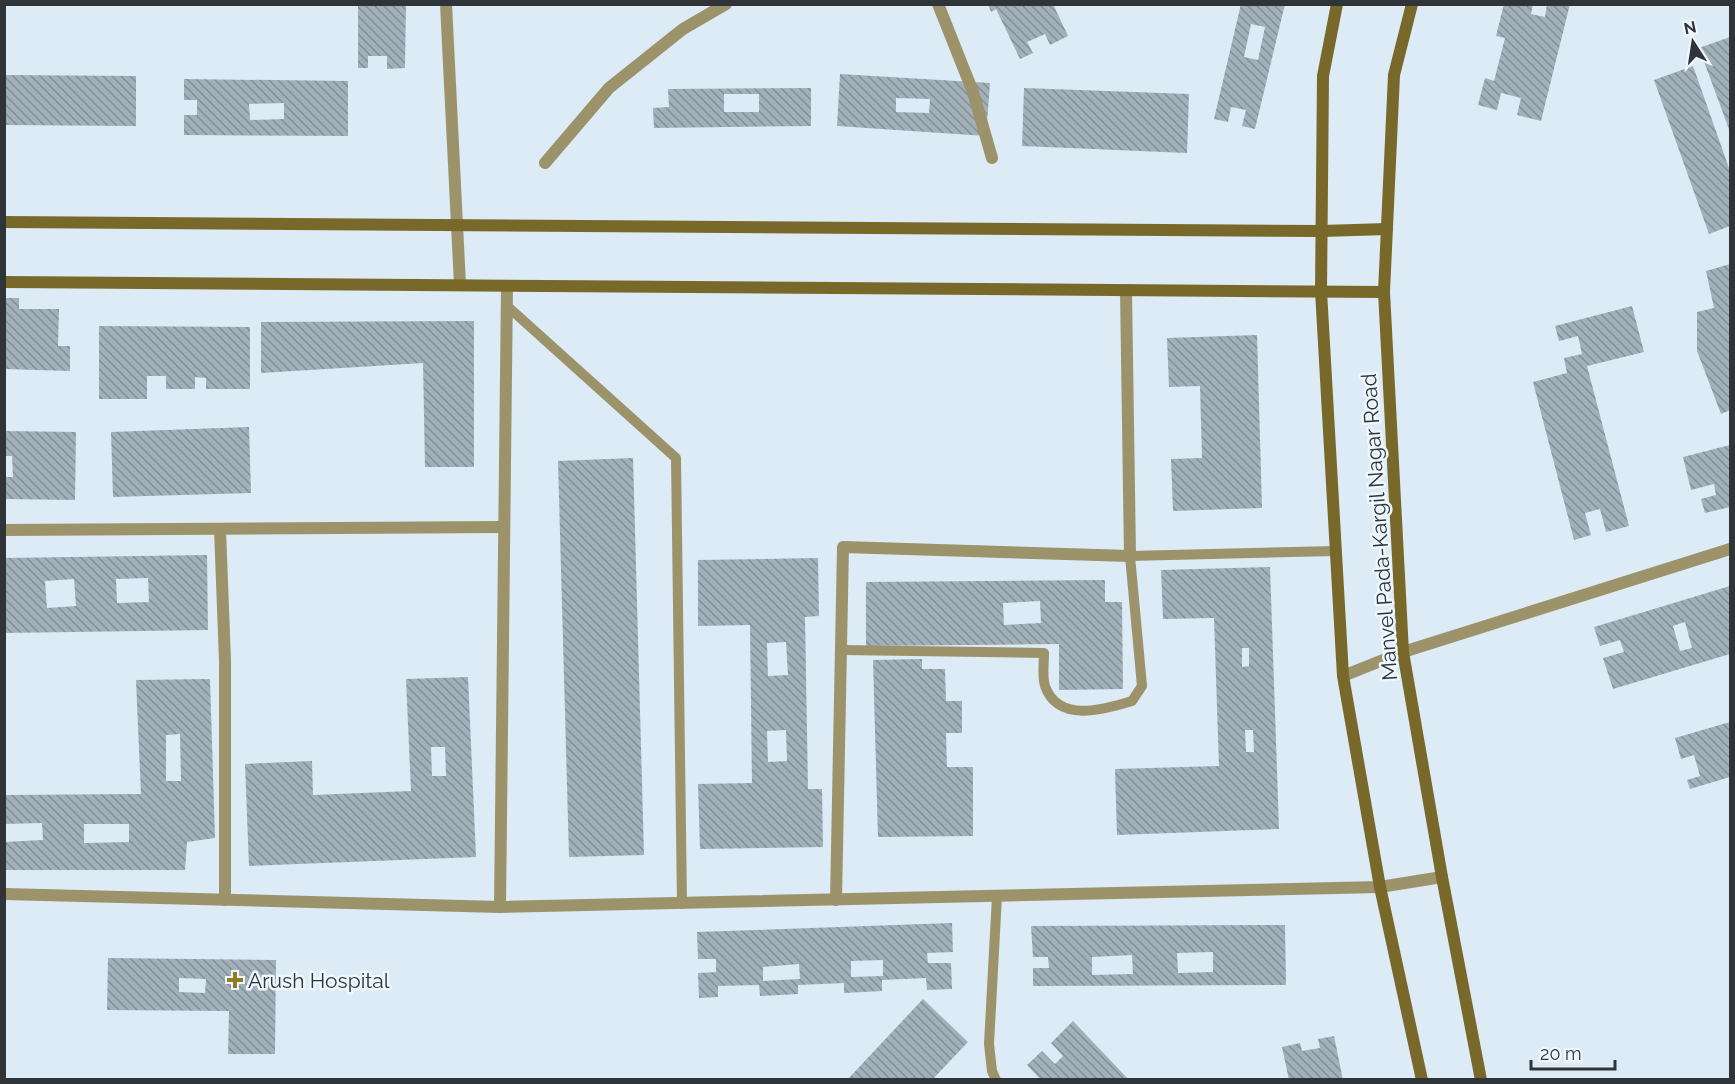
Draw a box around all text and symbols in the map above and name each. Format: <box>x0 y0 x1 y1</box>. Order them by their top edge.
north arrow <box>1663 12 1723 72</box>
text: N <box>1682 17 1698 38</box>
street label: Manvel Pada-Kargil Nagar Road <box>1356 373 1402 681</box>
place label: Arush Hospital <box>248 968 390 993</box>
marker: Arush Hospital <box>226 971 244 989</box>
scale bar <box>1531 1033 1615 1071</box>
text: 20 m <box>1540 1043 1582 1064</box>

